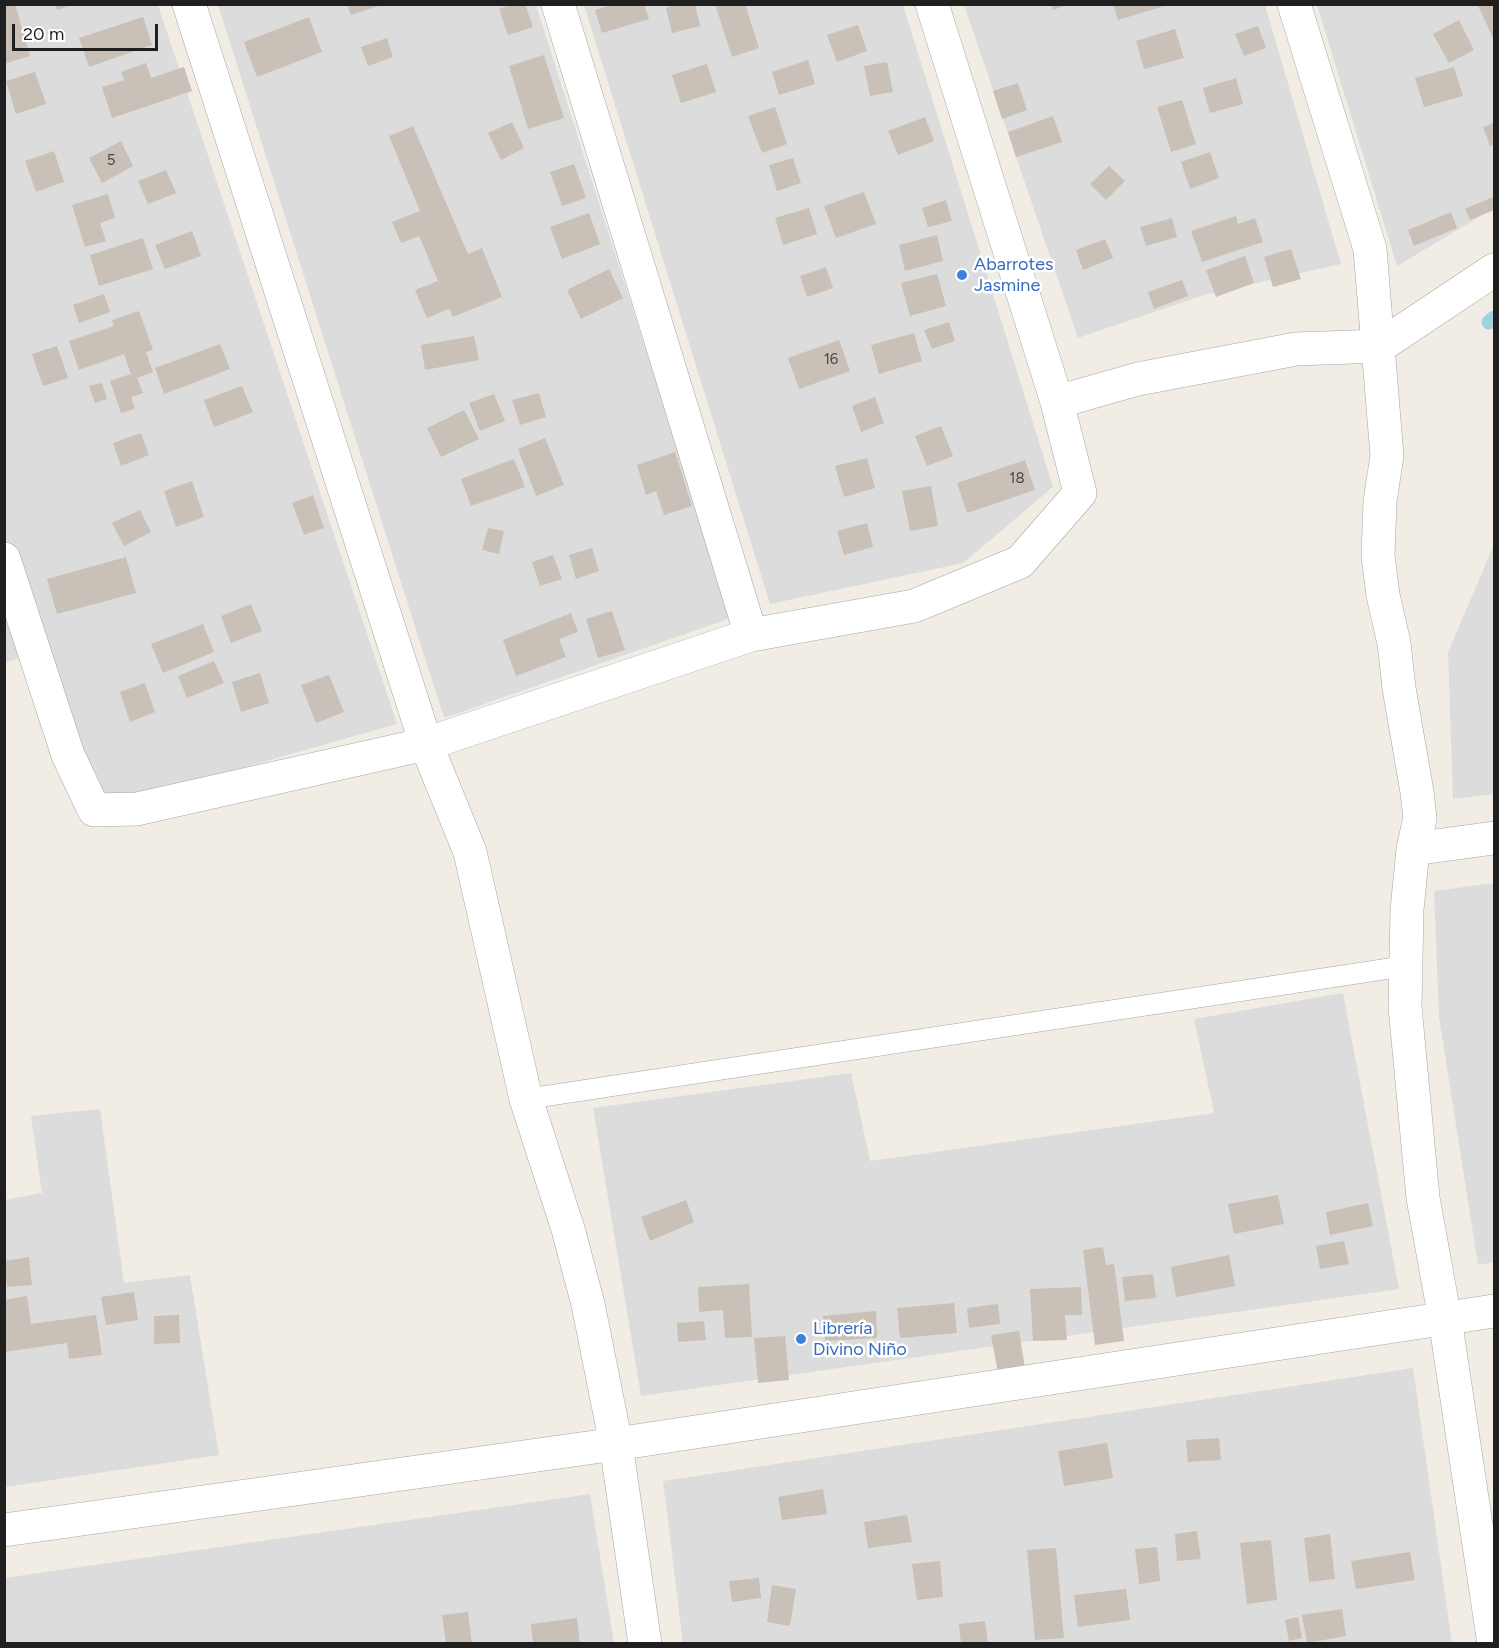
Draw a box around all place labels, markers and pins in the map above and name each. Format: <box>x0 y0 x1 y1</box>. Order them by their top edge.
place label: Abarrotes Jasmine <box>974 254 1053 296</box>
marker: Abarrotes Jasmine <box>955 268 969 282</box>
place label: Librería Divino Niño <box>813 1318 907 1360</box>
marker: Librería Divino Niño <box>794 1332 808 1346</box>

